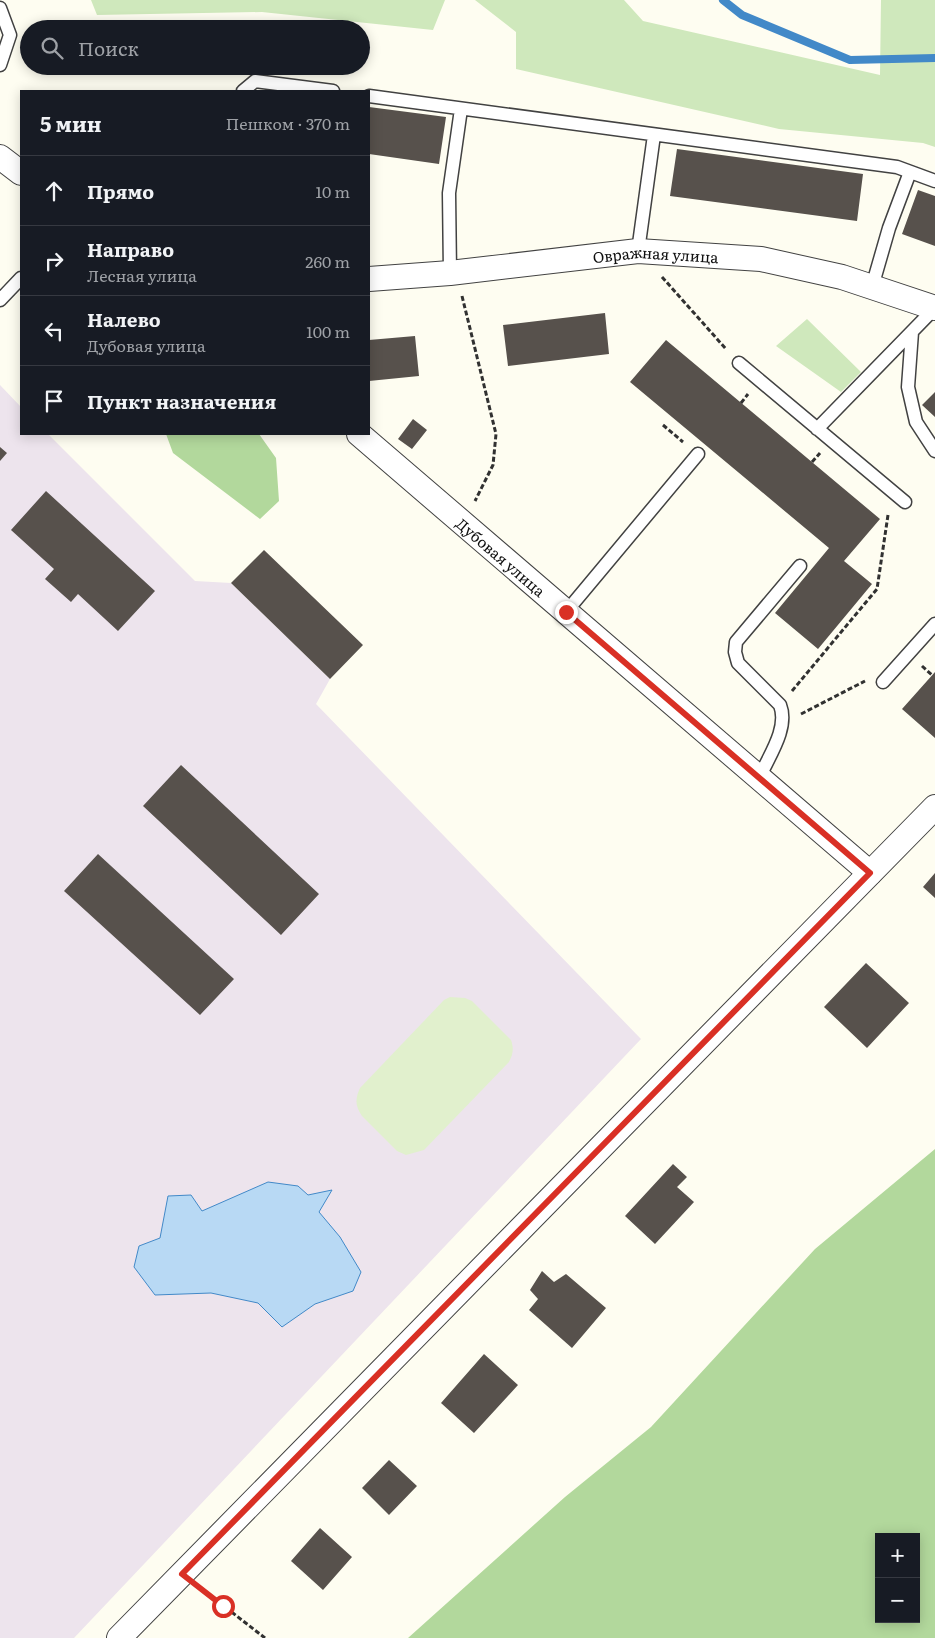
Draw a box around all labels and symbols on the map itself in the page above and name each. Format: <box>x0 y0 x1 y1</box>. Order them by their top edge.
street label: Овражная улица <box>591 239 720 268</box>
street label: Дубовая улица <box>452 512 552 602</box>
route end <box>555 601 578 624</box>
route start <box>212 1595 235 1618</box>

